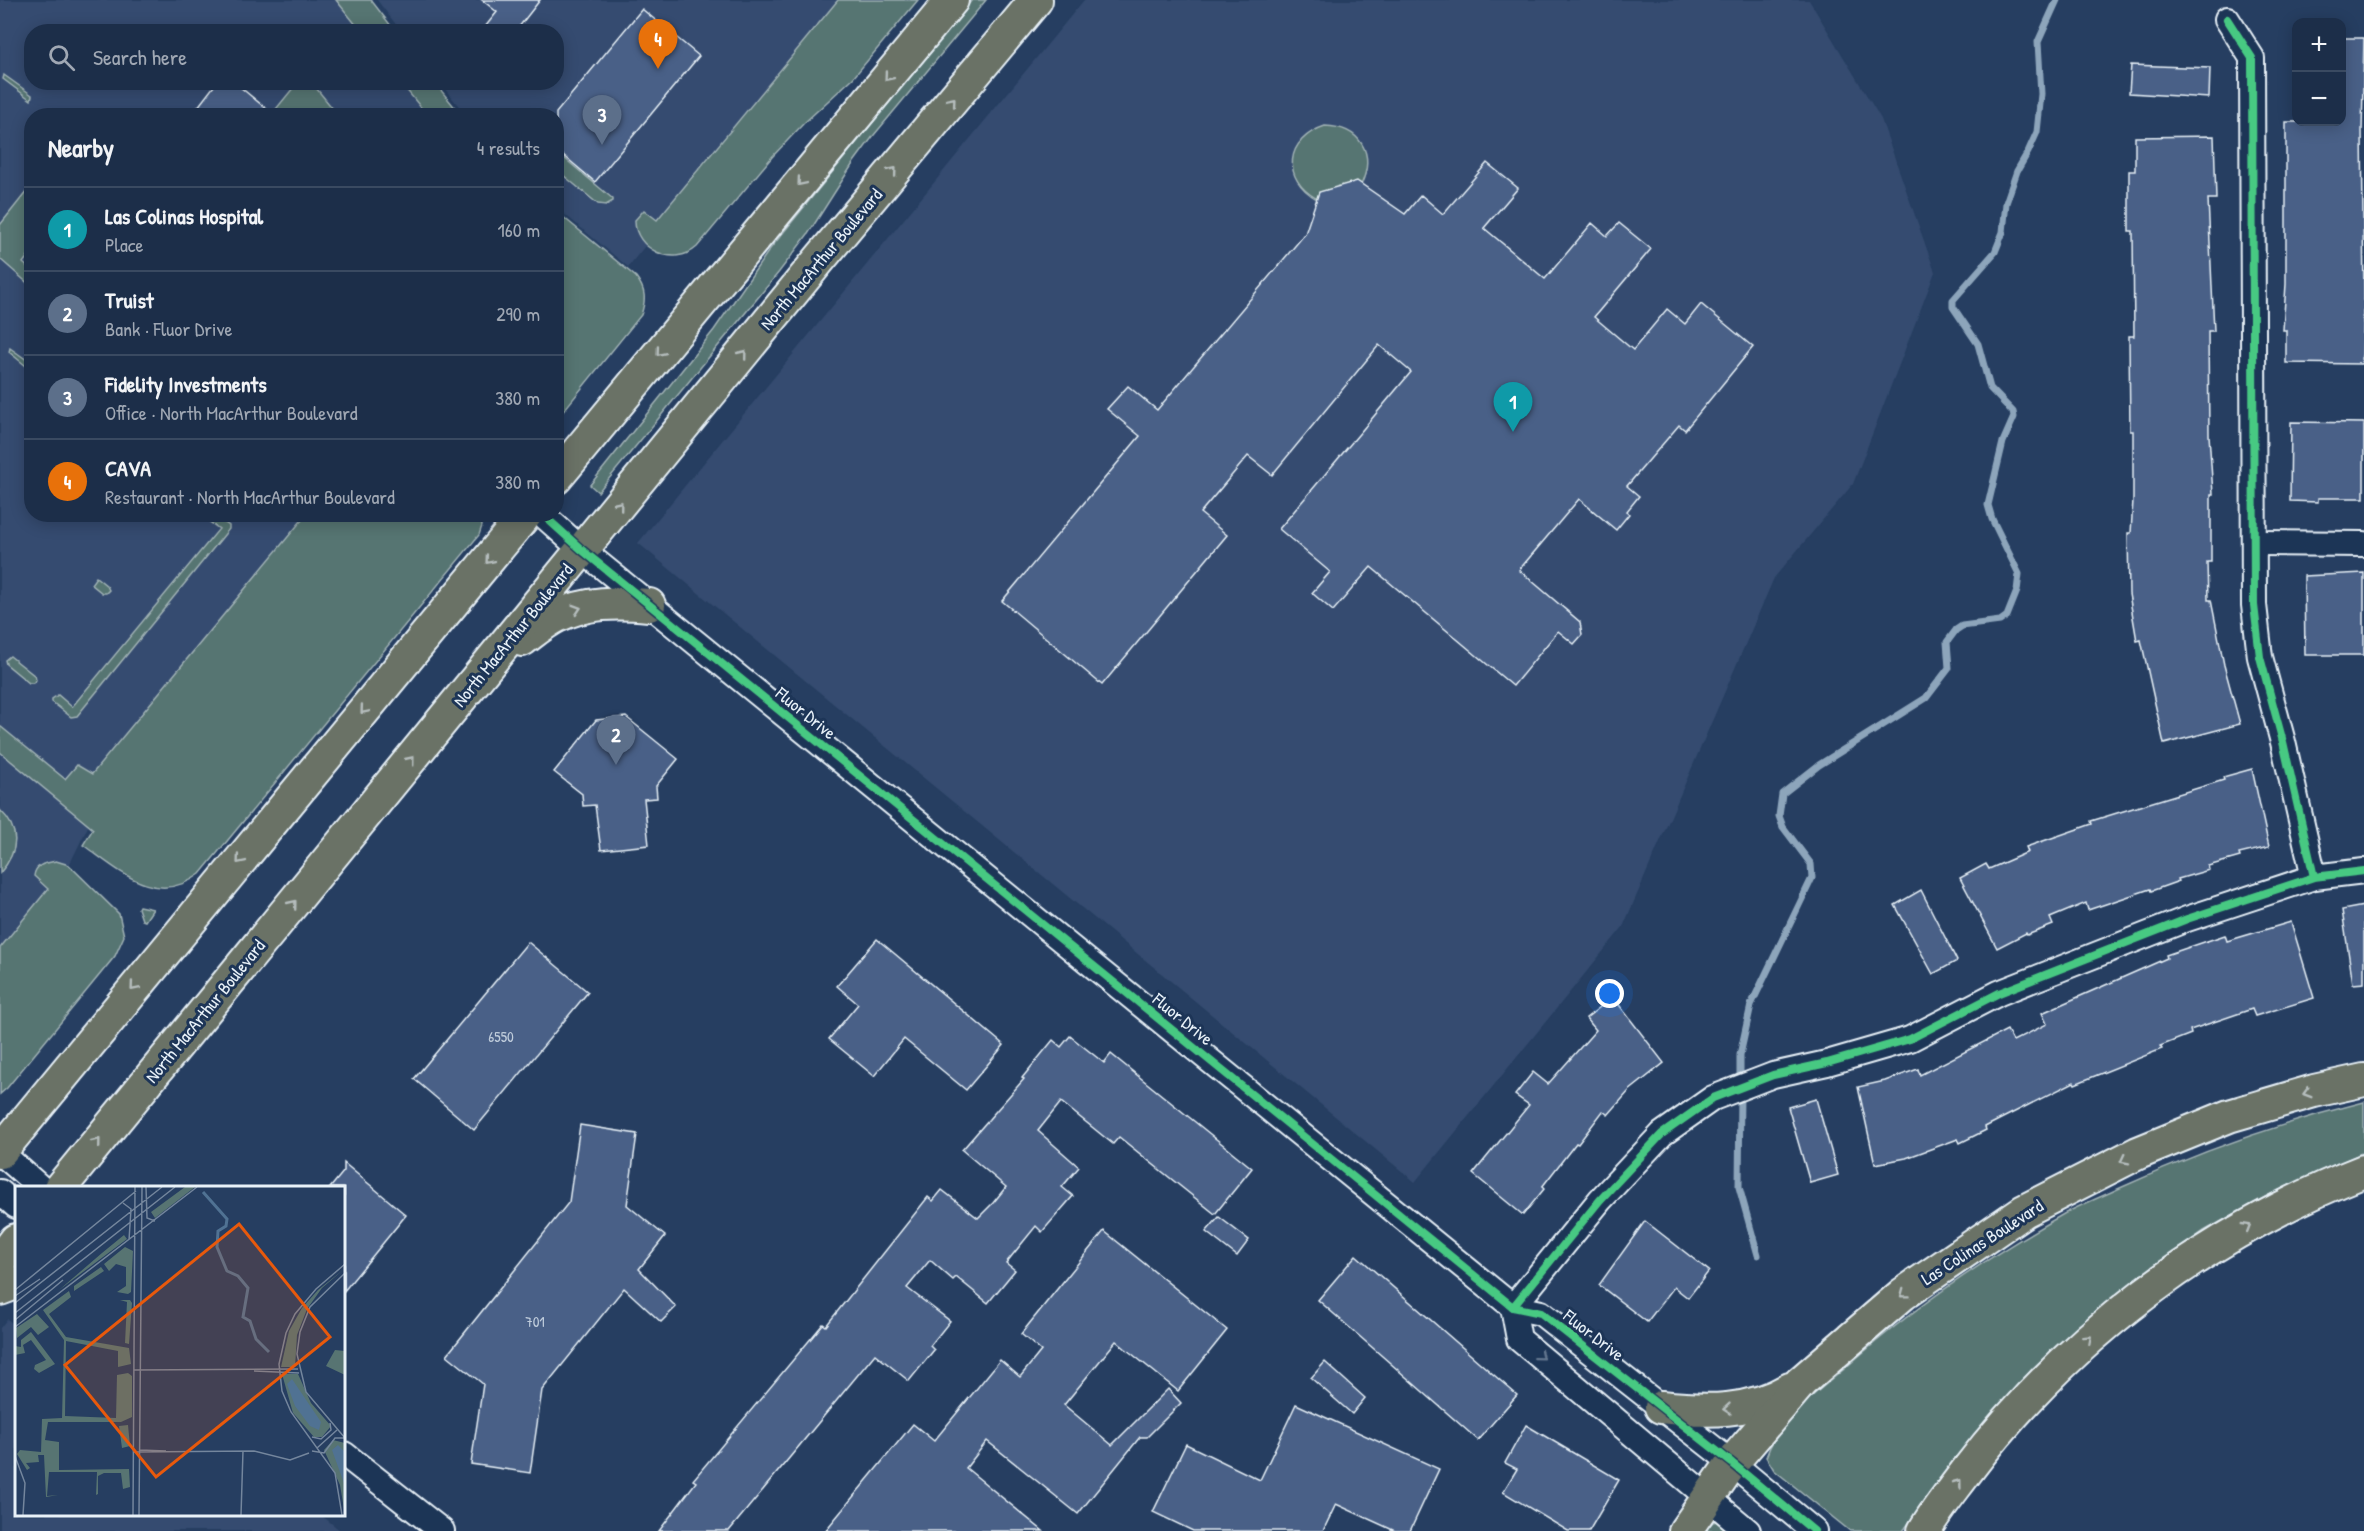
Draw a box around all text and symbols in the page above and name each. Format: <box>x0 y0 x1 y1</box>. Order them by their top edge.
map controls <box>2292 18 2346 126</box>
button: + <box>2292 18 2346 72</box>
pin: 4 <box>638 20 678 69</box>
search box <box>24 24 564 90</box>
icon: search <box>45 41 78 74</box>
text: Search here <box>93 42 187 72</box>
one-way arrow <box>884 70 895 81</box>
button: − <box>2292 72 2346 126</box>
pin: 3 <box>582 96 622 145</box>
one-way arrow <box>945 97 956 108</box>
text: Nearby <box>48 130 114 165</box>
text: 4 results <box>477 134 540 161</box>
one-way arrow <box>886 167 897 178</box>
one-way arrow <box>797 175 808 186</box>
street label: North MacArthur Boulevard <box>754 183 888 335</box>
text: Las Colinas Hospital <box>105 201 263 231</box>
text: 1 <box>64 216 71 243</box>
text: 160 m <box>498 216 540 243</box>
text: Place <box>105 231 144 258</box>
text: Truist <box>105 285 154 315</box>
text: 2 <box>63 300 72 327</box>
text: 290 m <box>496 300 540 327</box>
text: Bank · Fluor Drive <box>105 315 232 342</box>
one-way arrow <box>657 345 668 356</box>
one-way arrow <box>735 350 746 361</box>
text: Fidelity Investments <box>105 369 267 399</box>
pin: 1 <box>1494 382 1532 432</box>
text: 3 <box>63 384 72 411</box>
text: 380 m <box>495 384 540 411</box>
text: Office · North MacArthur Boulevard <box>105 399 358 426</box>
text: CAVA <box>105 453 151 483</box>
text: 4 <box>64 468 71 495</box>
text: 380 m <box>495 468 540 495</box>
text: Restaurant · North MacArthur Boulevard <box>105 483 395 510</box>
one-way arrow <box>612 501 623 512</box>
one-way arrow <box>485 553 496 564</box>
street label: North MacArthur Boulevard <box>447 558 579 712</box>
one-way arrow <box>571 604 582 617</box>
street label: Fluor Drive <box>770 680 841 745</box>
one-way arrow <box>361 703 372 714</box>
pin: 2 <box>596 716 636 765</box>
one-way arrow <box>403 756 414 767</box>
one-way arrow <box>236 853 247 864</box>
one-way arrow <box>286 900 297 911</box>
street label: North MacArthur Boulevard <box>139 934 271 1088</box>
your location <box>1595 979 1624 1008</box>
one-way arrow <box>131 980 142 991</box>
street label: Fluor Drive <box>1147 986 1218 1051</box>
house number: 6550 <box>488 1026 514 1047</box>
one-way arrow <box>2302 1086 2313 1098</box>
one-way arrow <box>90 1138 101 1149</box>
one-way arrow <box>2120 1153 2131 1164</box>
inset map <box>15 1186 345 1516</box>
street label: Las Colinas Boulevard <box>1916 1193 2048 1291</box>
one-way arrow <box>2241 1223 2251 1234</box>
one-way arrow <box>1900 1286 1911 1297</box>
street label: Fluor Drive <box>1558 1303 1630 1367</box>
house number: 701 <box>525 1311 545 1332</box>
one-way arrow <box>2081 1335 2092 1346</box>
one-way arrow <box>1533 1349 1544 1360</box>
one-way arrow <box>1723 1402 1732 1415</box>
one-way arrow <box>1950 1479 1961 1490</box>

